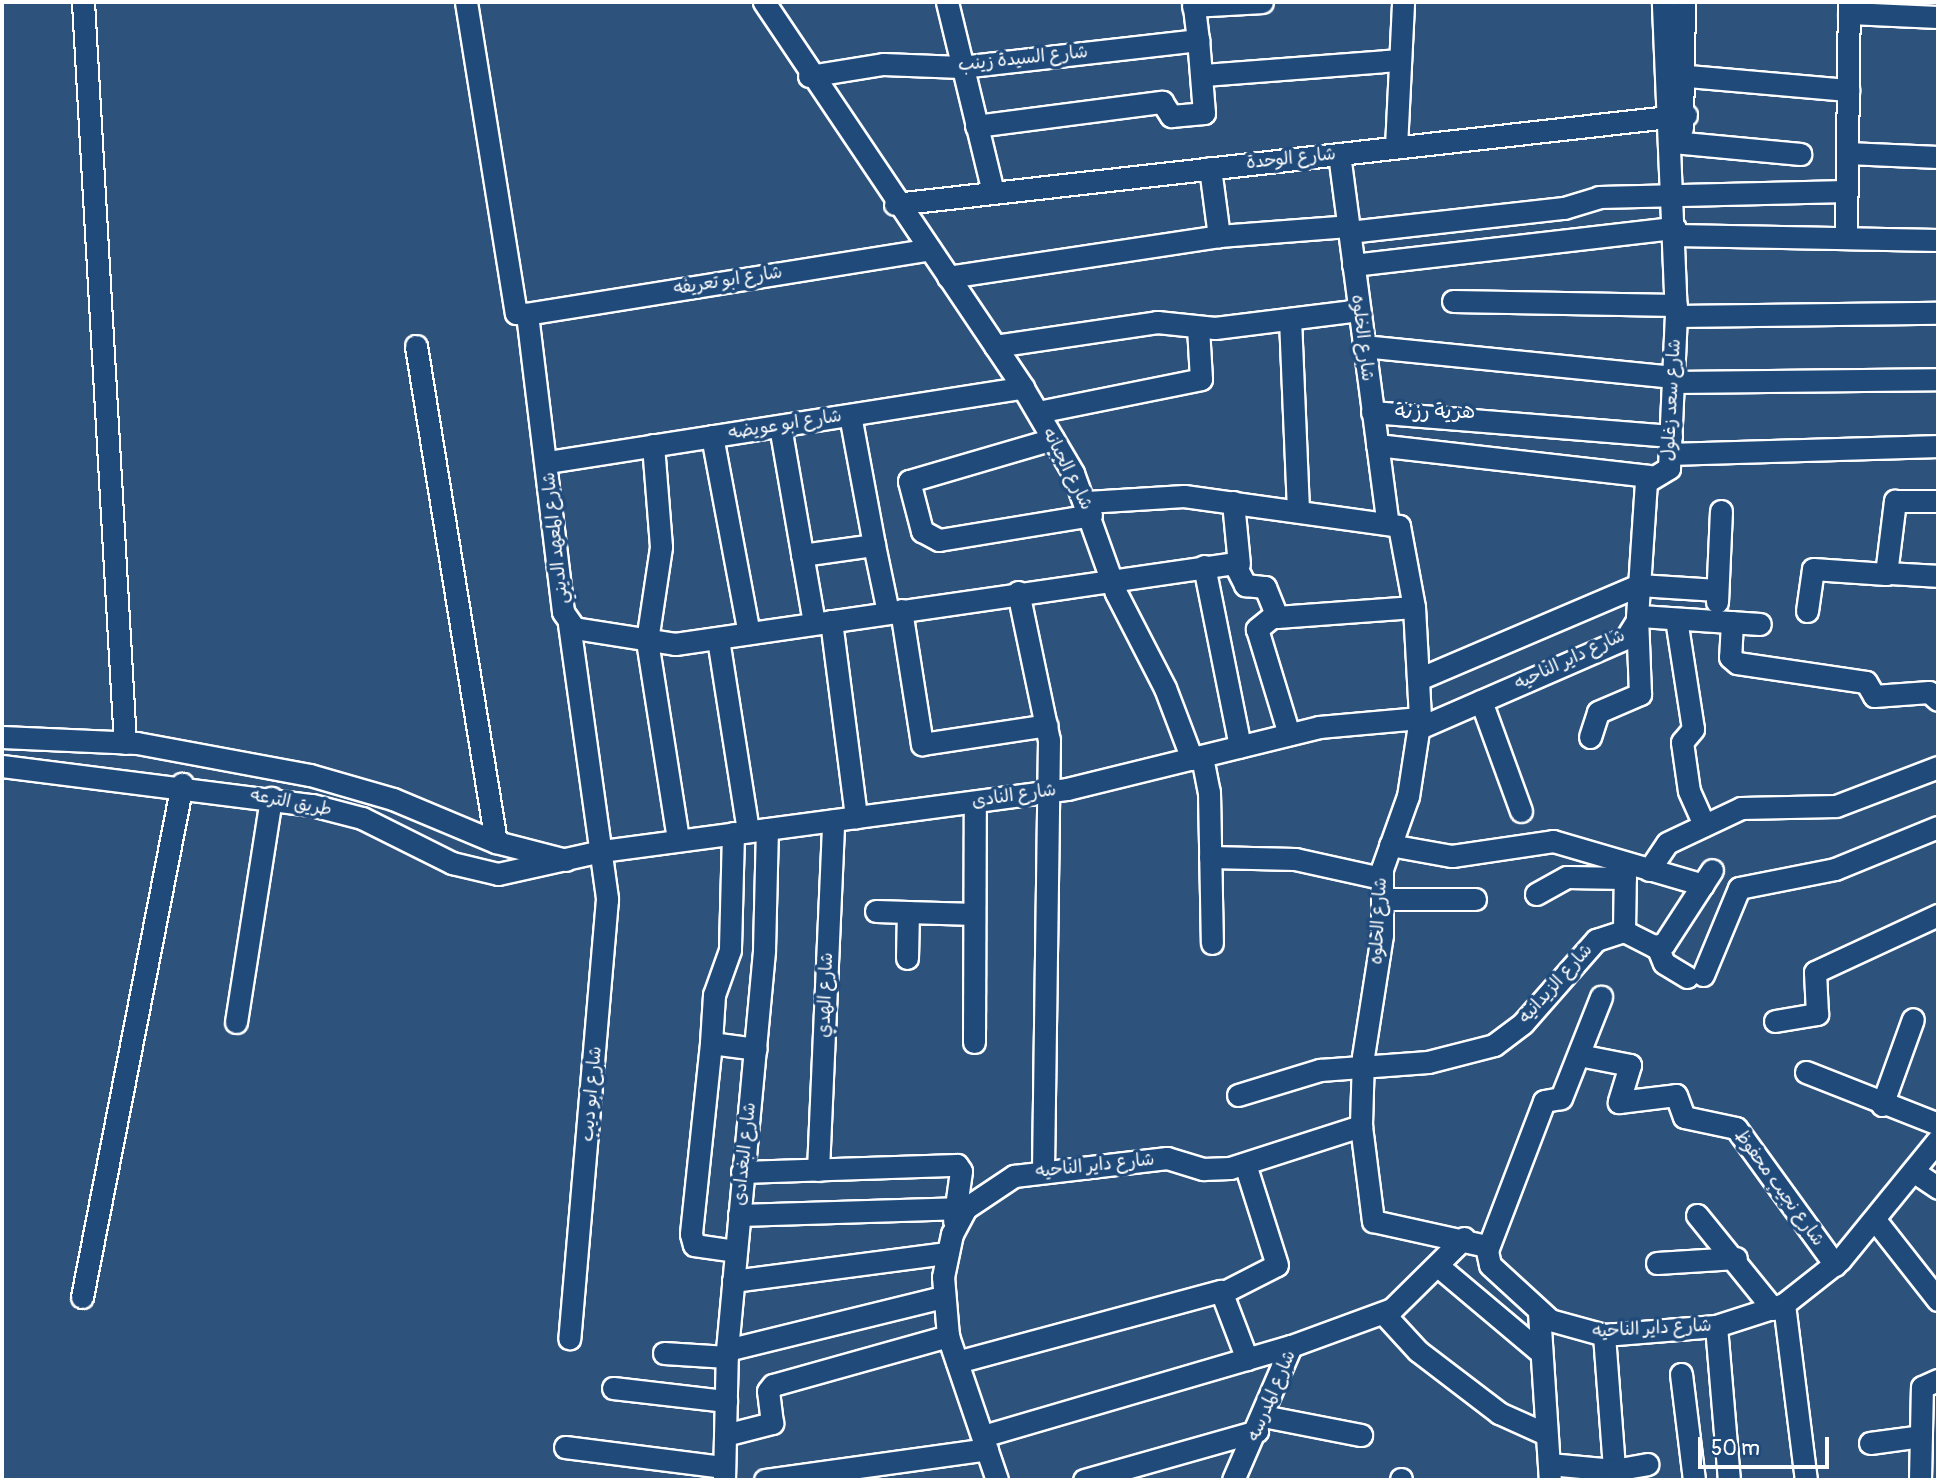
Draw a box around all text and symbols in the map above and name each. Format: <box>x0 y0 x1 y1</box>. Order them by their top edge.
street label: شارع السيدة زينب <box>957 41 1089 77</box>
street label: شارع الوحدة <box>1245 144 1337 174</box>
street label: شارع ابو تعريفه <box>672 262 784 300</box>
street label: شارع الخلوه <box>1346 293 1378 383</box>
street label: شارع سعد زغلول <box>1658 338 1686 462</box>
district label: هرية رزنة <box>1395 399 1475 425</box>
street label: شارع ابو عويضه <box>727 405 843 445</box>
street label: شارع الجبانه <box>1037 424 1097 514</box>
street label: شارع المعهد الديني <box>538 471 574 605</box>
street label: شارع داير الناحيه <box>1511 625 1629 695</box>
street label: شارع النادى <box>970 779 1058 813</box>
street label: طريق الترعه <box>248 785 334 821</box>
street label: شارع الخلوه <box>1366 877 1392 965</box>
street label: شارع الزيدانيه <box>1515 940 1597 1028</box>
street label: شارع الهدي <box>814 952 838 1038</box>
street label: شارع ابو ديب <box>577 1045 607 1143</box>
street label: شارع البغدادى <box>729 1101 761 1207</box>
street label: شارع نجيب محفوظ <box>1729 1125 1829 1251</box>
street label: شارع داير الناحيه <box>1035 1149 1155 1183</box>
street label: شارع داير الناحيه <box>1592 1315 1712 1343</box>
street label: شارع المدرسه <box>1243 1347 1301 1445</box>
scale bar <box>1702 1422 1833 1466</box>
text: 50 m <box>1711 1435 1760 1462</box>

